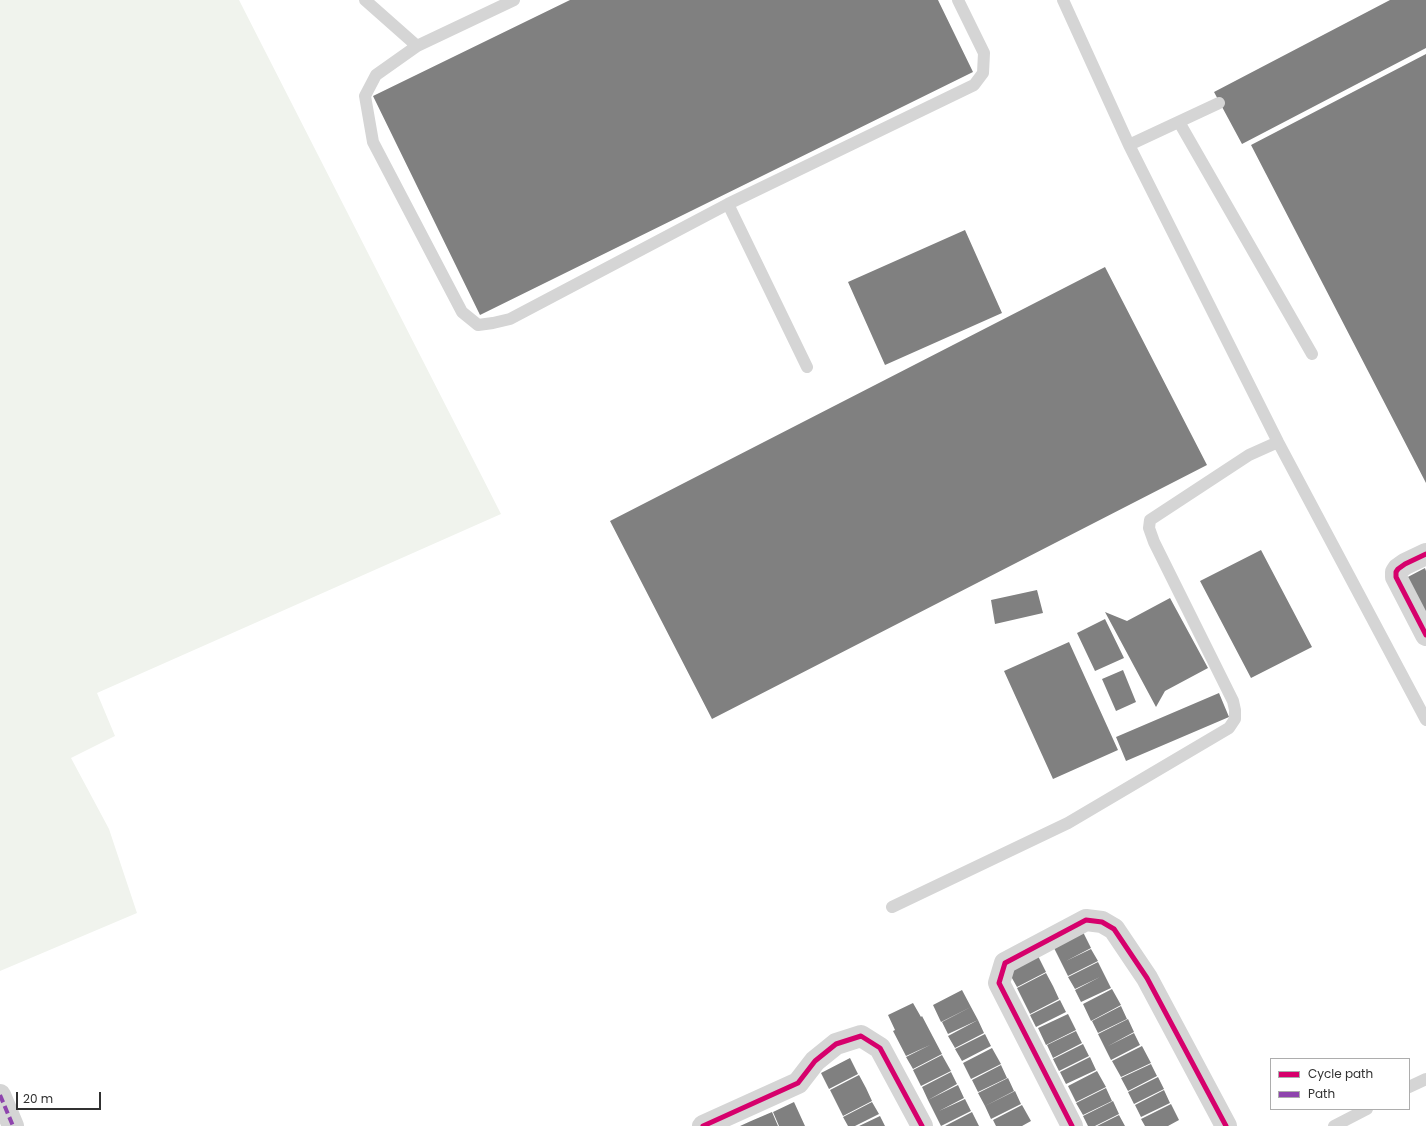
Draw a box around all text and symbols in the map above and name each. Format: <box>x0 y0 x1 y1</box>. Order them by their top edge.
legend <box>1270 1058 1410 1110</box>
text: Cycle path <box>1308 1065 1373 1082</box>
scale bar <box>18 1084 103 1110</box>
text: Path <box>1308 1085 1335 1102</box>
text: 20 m <box>23 1090 53 1107</box>

